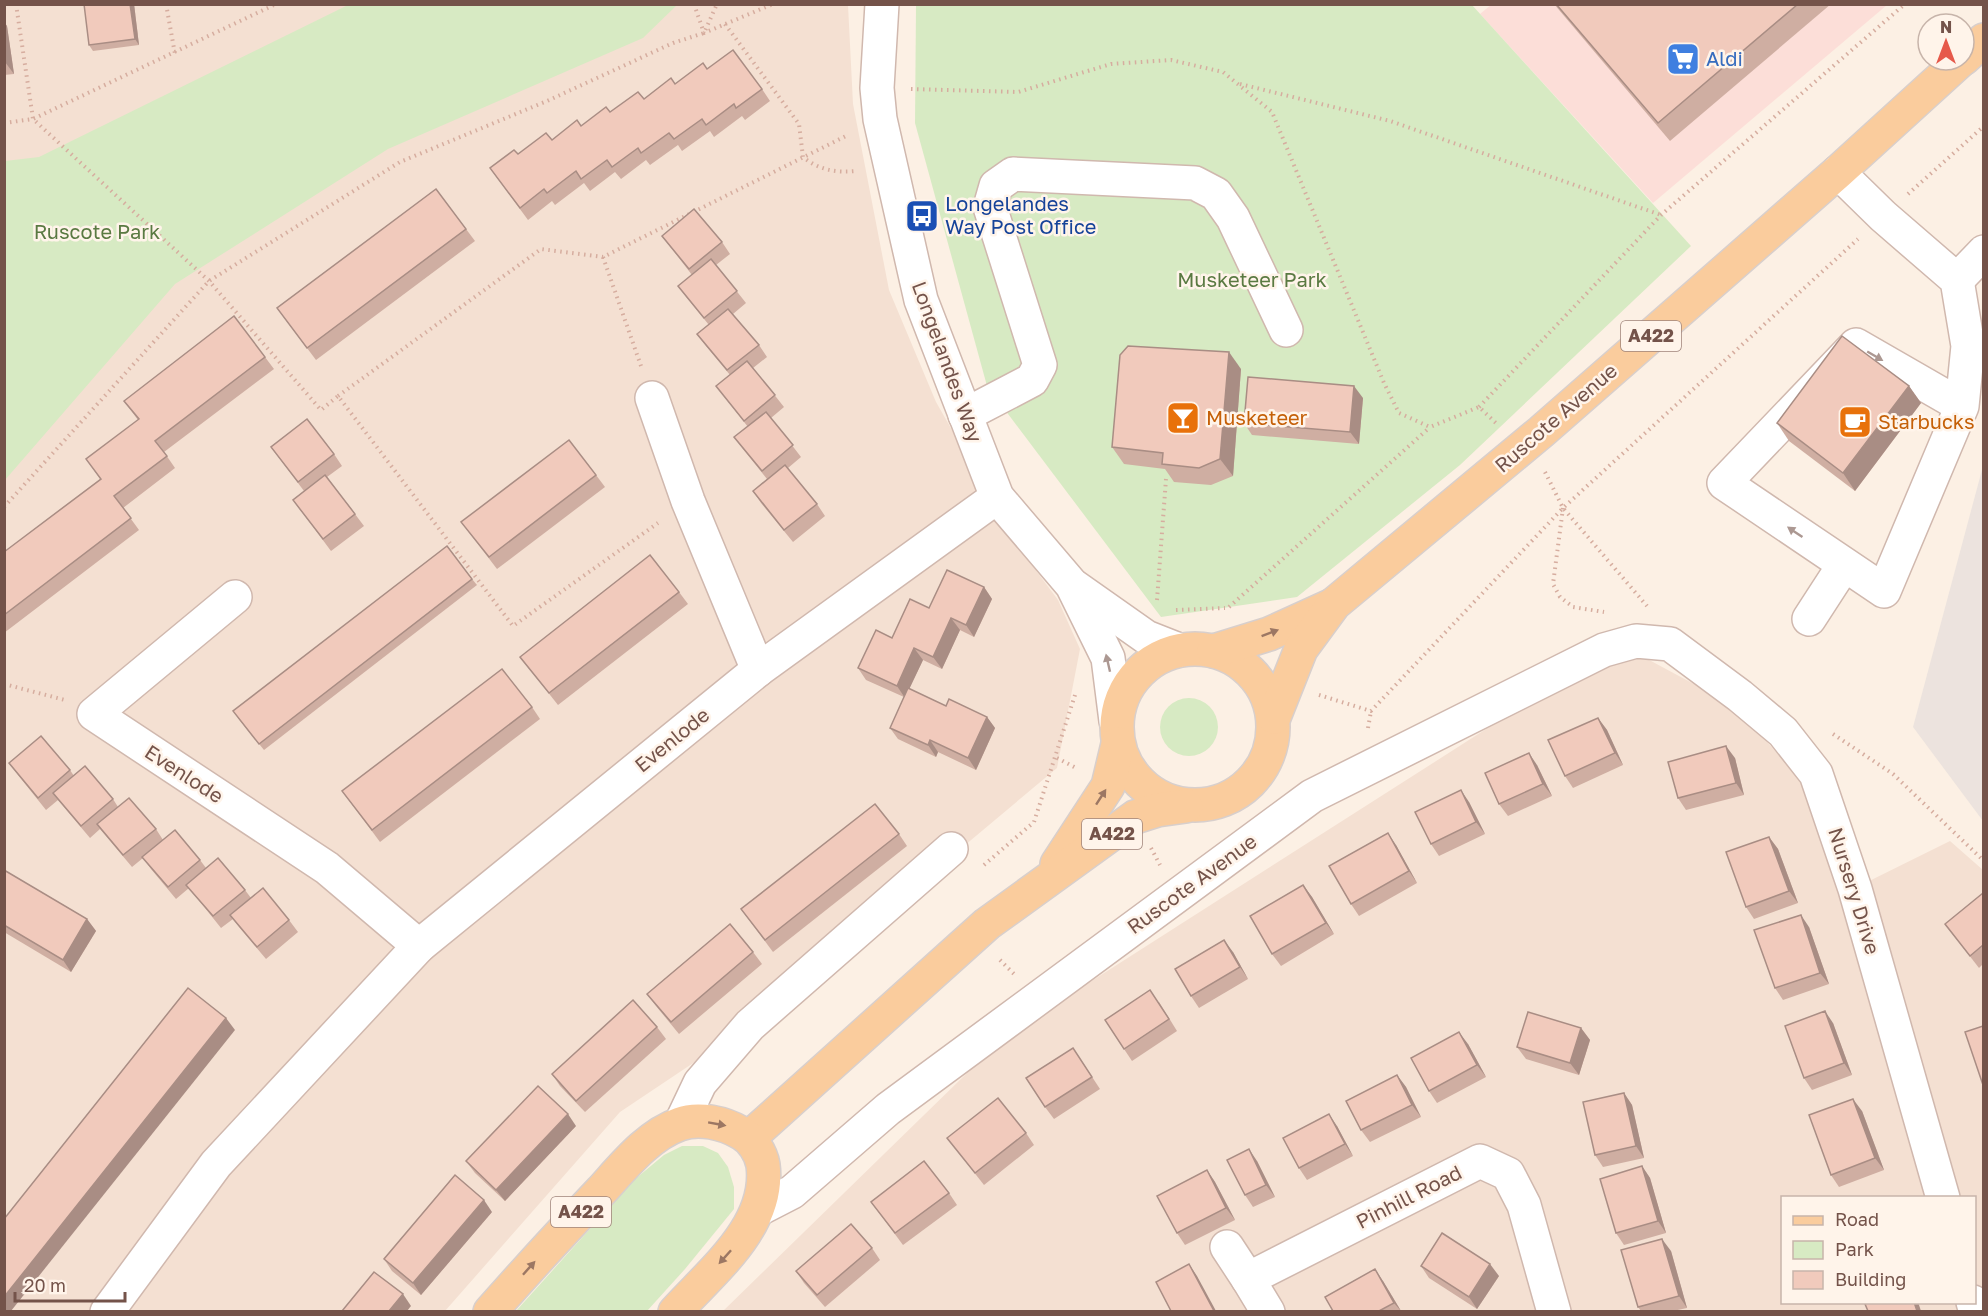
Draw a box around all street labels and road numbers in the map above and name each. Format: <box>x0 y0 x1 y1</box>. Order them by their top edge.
street label: Longelandes Way <box>908 278 988 445</box>
road number: A422 <box>1621 321 1681 351</box>
street label: Ruscote Avenue <box>1489 358 1621 477</box>
street label: Evenlode <box>629 702 713 776</box>
street label: Evenlode <box>141 739 228 807</box>
road number: A422 <box>1082 819 1142 849</box>
street label: Nursery Drive <box>1824 824 1886 957</box>
street label: Ruscote Avenue <box>1122 828 1261 938</box>
street label: Pinhill Road <box>1352 1159 1465 1233</box>
road number: A422 <box>551 1197 611 1227</box>

